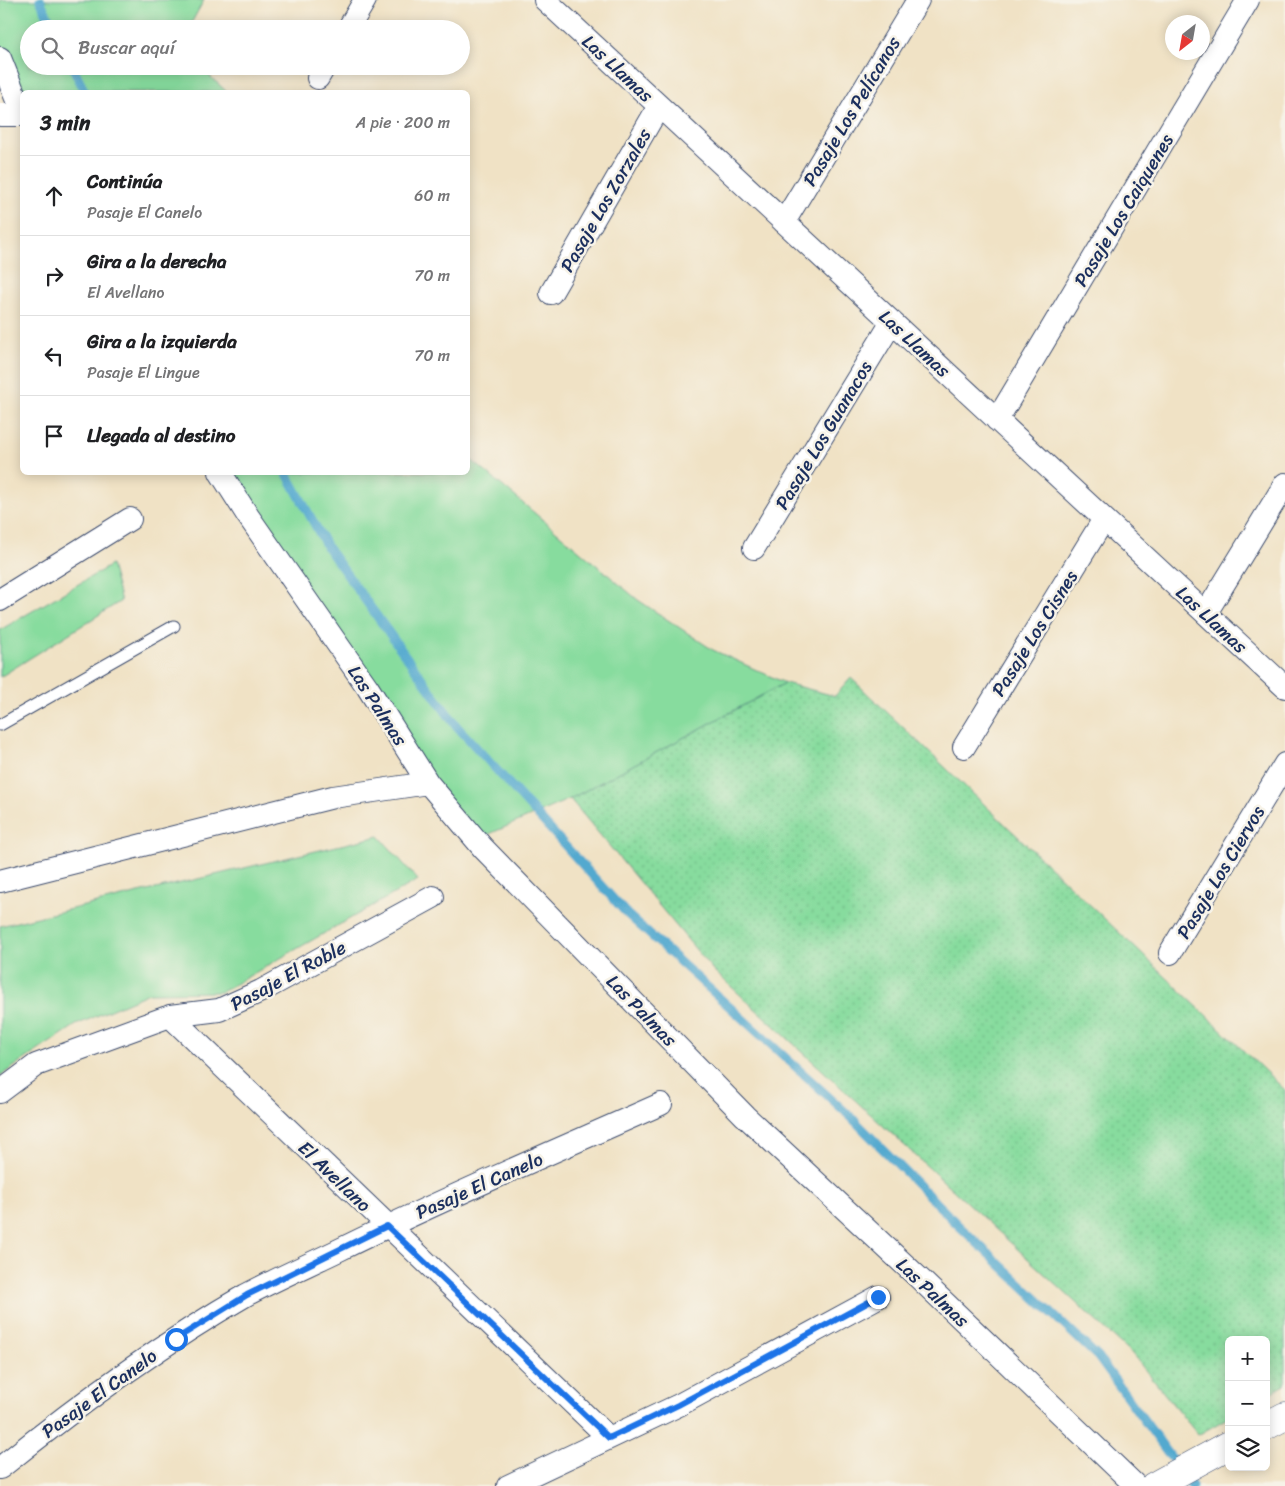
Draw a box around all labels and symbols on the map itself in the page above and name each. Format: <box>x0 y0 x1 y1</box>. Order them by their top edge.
north arrow <box>1165 15 1210 60</box>
street label: Las Llamas <box>574 26 661 111</box>
street label: Pasaje Los Pelícanos <box>793 30 910 193</box>
street label: Pasaje Los Zorzales <box>551 122 660 279</box>
street label: Pasaje Los Caiquenes <box>1065 127 1182 293</box>
street label: Las Llamas <box>871 301 958 386</box>
street label: Pasaje Los Guanacos <box>766 354 881 516</box>
street label: Pasaje Los Cisnes <box>982 563 1087 703</box>
street label: Las Llamas <box>1168 577 1255 662</box>
street label: Las Palmas <box>339 658 416 753</box>
street label: Pasaje Los Ciervos <box>1167 799 1274 946</box>
street label: Pasaje El Roble <box>224 931 352 1020</box>
street label: Las Palmas <box>598 966 685 1055</box>
street label: El Avellano <box>290 1133 379 1220</box>
street label: Pasaje El Canelo <box>410 1143 548 1228</box>
street label: Las Palmas <box>888 1249 977 1336</box>
route end <box>867 1286 890 1309</box>
route start <box>165 1328 188 1351</box>
street label: Pasaje El Canelo <box>34 1340 164 1447</box>

